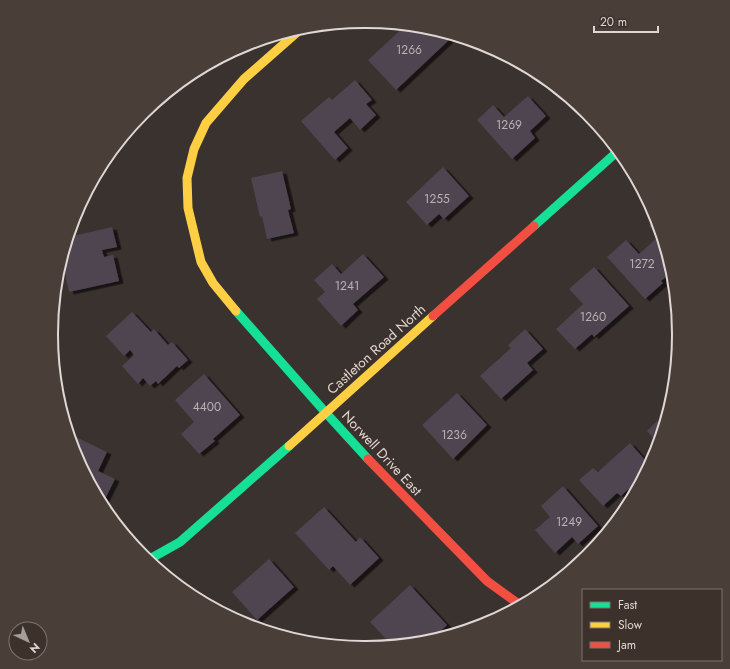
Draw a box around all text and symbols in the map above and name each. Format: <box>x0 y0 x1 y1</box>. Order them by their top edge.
scale bar <box>594 8 658 34</box>
text: 20 m <box>600 13 627 31</box>
house number: 1266 <box>396 41 422 59</box>
house number: 1269 <box>496 116 522 134</box>
house number: 1255 <box>424 190 450 208</box>
house number: 1272 <box>629 255 655 273</box>
house number: 1241 <box>335 277 359 295</box>
street label: Castleton Road North <box>322 299 430 399</box>
house number: 1260 <box>580 308 606 326</box>
house number: 4400 <box>193 398 221 416</box>
street label: Norwell Drive East <box>337 406 427 500</box>
house number: 1236 <box>441 426 467 444</box>
house number: 1249 <box>556 513 582 531</box>
legend <box>582 589 722 661</box>
text: Fast <box>618 596 637 614</box>
text: Slow <box>618 616 643 634</box>
north arrow <box>8 621 48 661</box>
text: Jam <box>616 636 636 654</box>
text: N <box>26 639 44 657</box>

